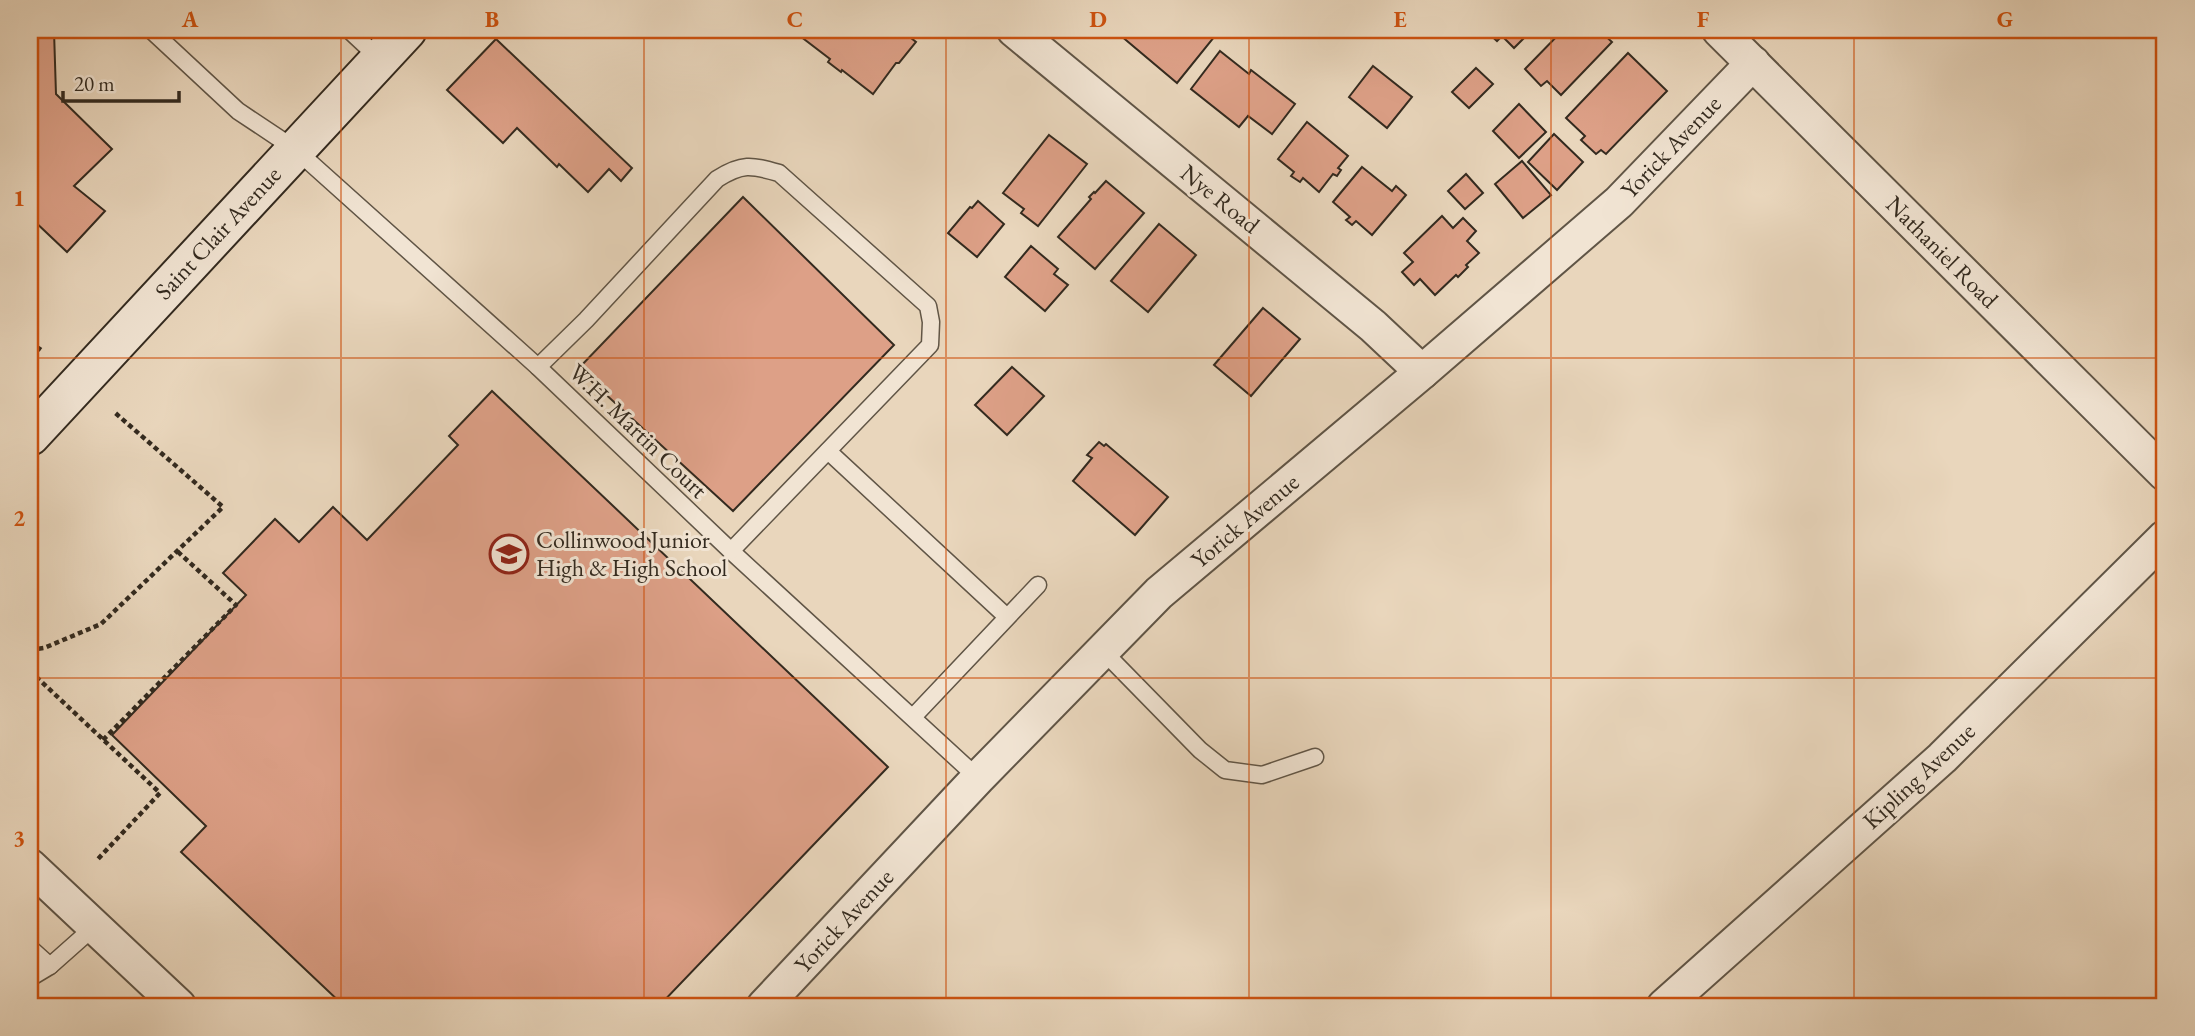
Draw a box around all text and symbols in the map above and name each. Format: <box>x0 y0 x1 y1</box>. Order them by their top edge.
text: A <box>181 4 199 34</box>
text: B <box>485 4 499 34</box>
text: C <box>787 4 803 34</box>
text: D <box>1089 4 1107 34</box>
text: E <box>1393 4 1407 34</box>
text: F <box>1697 4 1710 34</box>
text: G <box>1997 4 2013 34</box>
scale bar <box>63 60 178 104</box>
text: 20 m <box>74 70 115 97</box>
street label: Yorick Avenue <box>1614 88 1728 205</box>
street label: Nye Road <box>1174 157 1267 241</box>
street label: Saint Clair Avenue <box>148 159 287 306</box>
text: 1 <box>13 183 25 213</box>
street label: Nathaniel Road <box>1880 189 2006 315</box>
street label: W.H. Martin Court <box>562 356 715 505</box>
street label: Yorick Avenue <box>1184 466 1305 575</box>
text: 2 <box>13 503 25 533</box>
place label: Collinwood Junior High & High School <box>536 524 727 583</box>
school or university icon: Collinwood Junior High & High School <box>488 533 530 575</box>
street label: Kipling Avenue <box>1856 716 1981 836</box>
text: 3 <box>13 823 25 853</box>
street label: Yorick Avenue <box>787 862 900 979</box>

